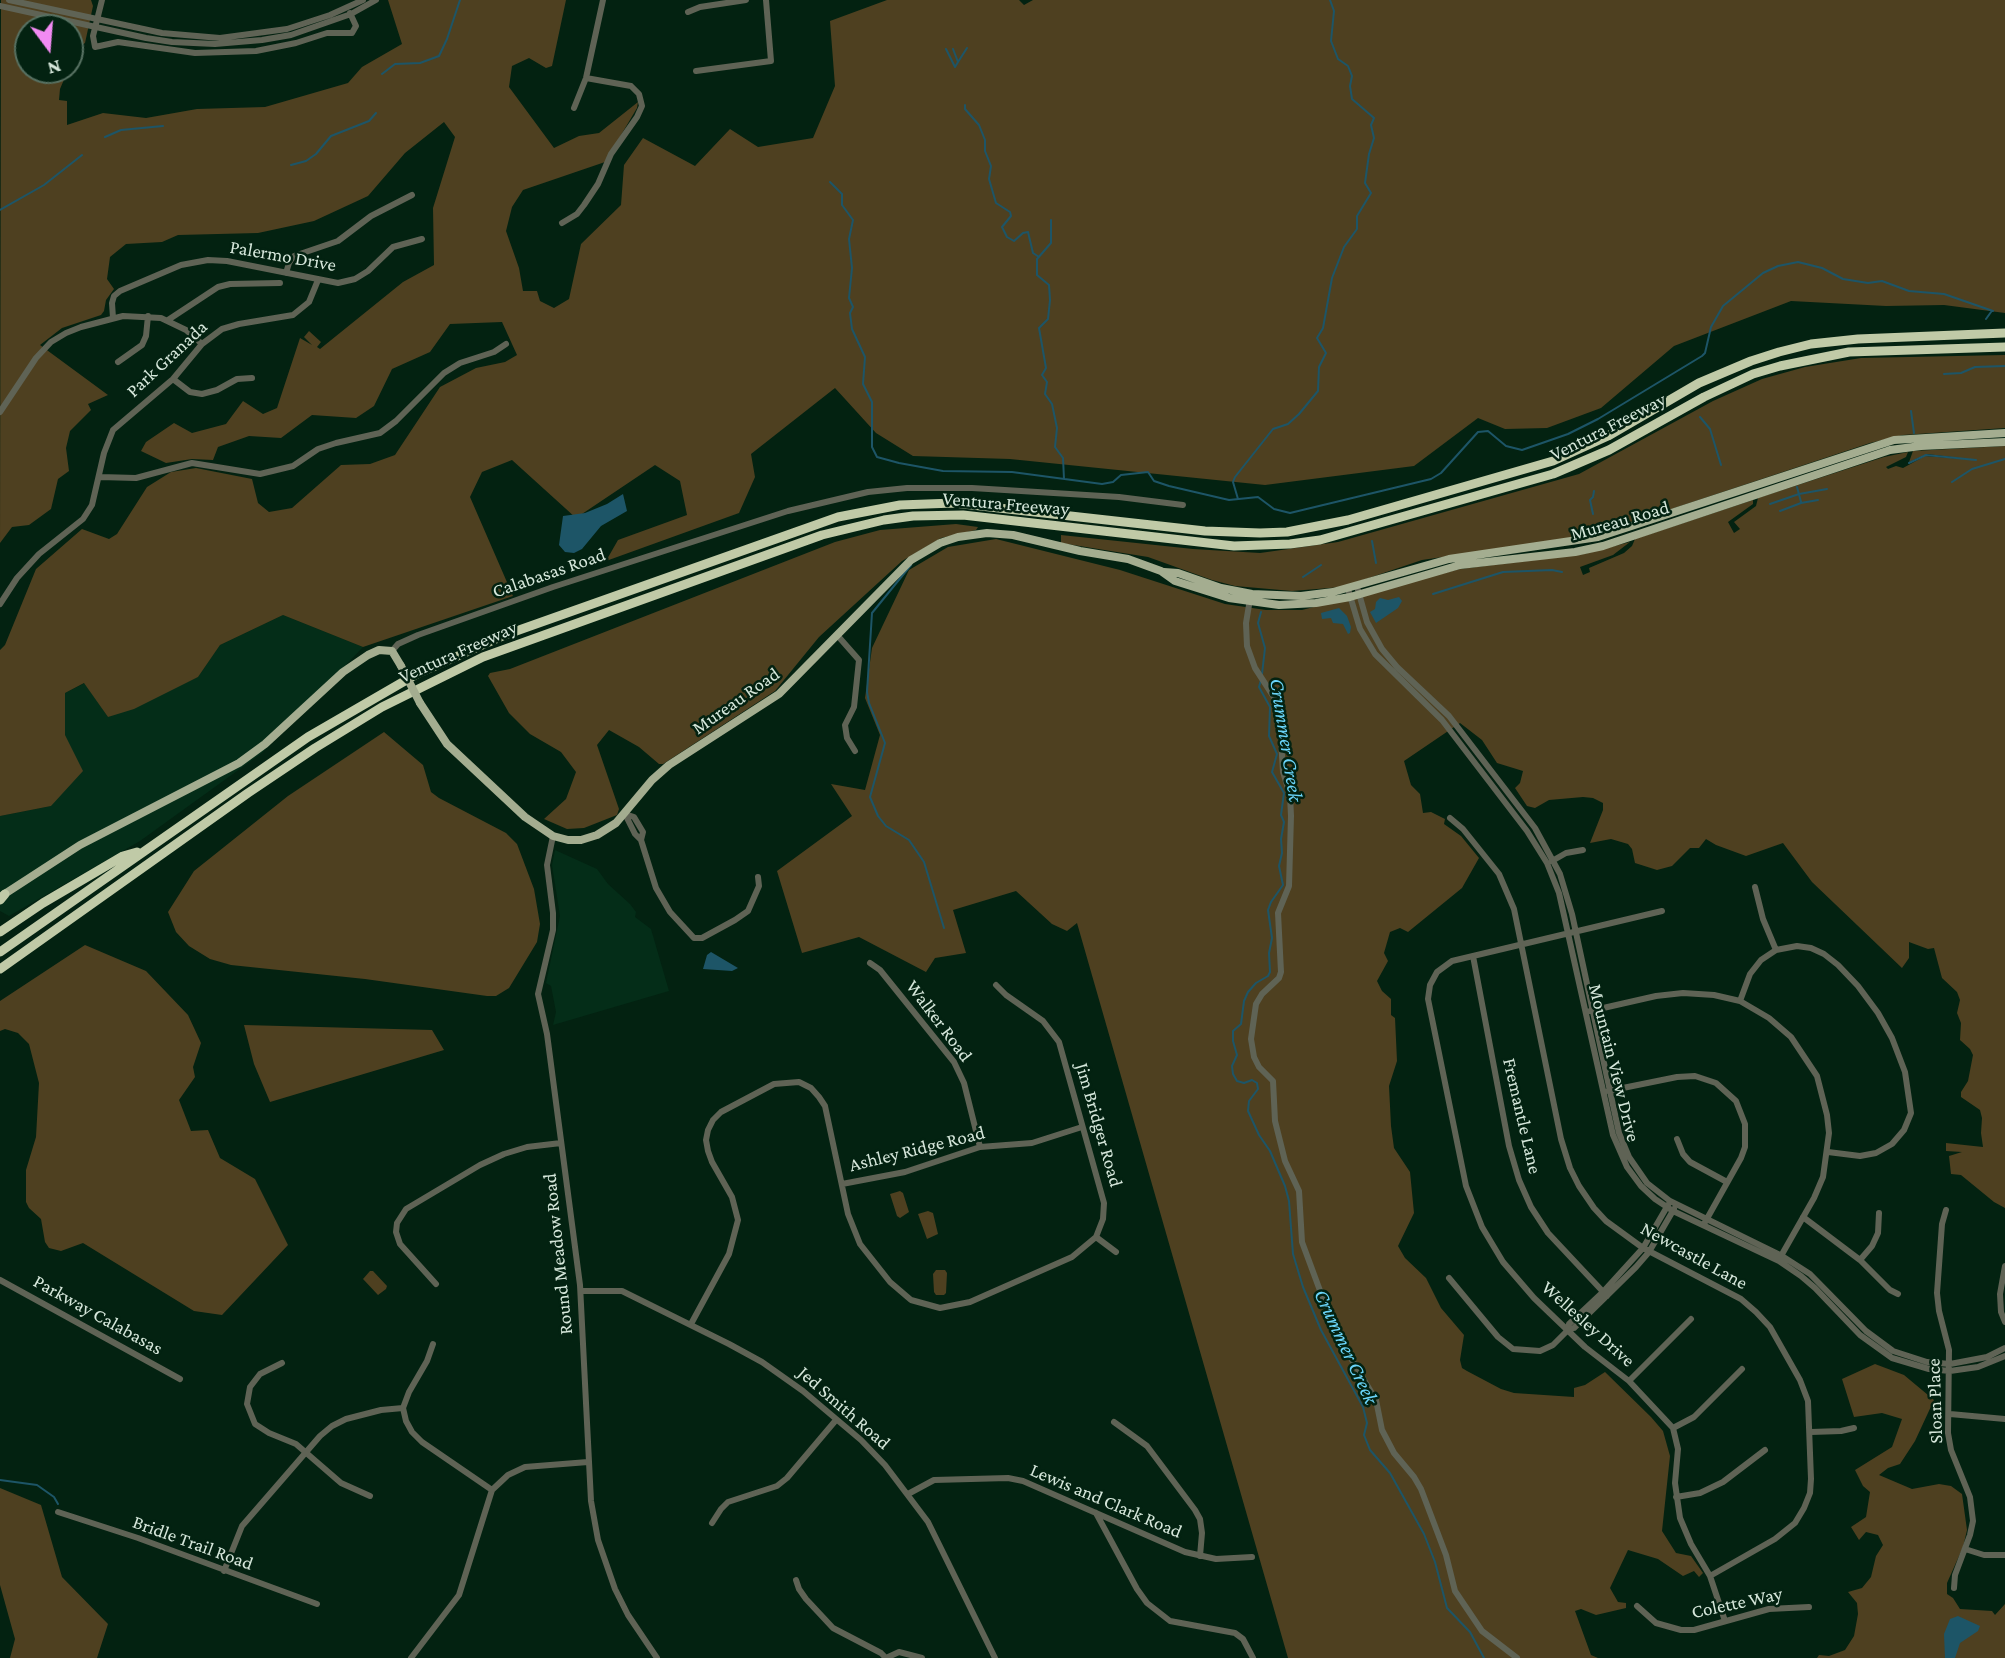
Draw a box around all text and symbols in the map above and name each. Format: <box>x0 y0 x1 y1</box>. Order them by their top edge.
north arrow <box>14 14 84 84</box>
text: N <box>45 56 64 80</box>
street label: Palermo Drive <box>228 235 338 277</box>
street label: Park Granada <box>122 316 212 402</box>
street label: Ventura Freeway <box>1546 388 1670 466</box>
street label: Ventura Freeway <box>942 487 1070 521</box>
street label: Mureau Road <box>1568 496 1672 546</box>
street label: Calabasas Road <box>489 543 609 603</box>
street label: Ventura Freeway <box>395 616 521 688</box>
street label: Mureau Road <box>688 663 784 739</box>
water label: Crummer Creek <box>1264 677 1308 803</box>
street label: Walker Road <box>901 976 977 1066</box>
street label: Mountain View Drive <box>1583 982 1645 1144</box>
street label: Fremantle Lane <box>1498 1056 1546 1176</box>
street label: Jim Bridger Road <box>1070 1060 1128 1190</box>
street label: Ashley Ridge Road <box>847 1121 987 1177</box>
street label: Round Meadow Road <box>538 1172 578 1336</box>
street label: Newcastle Lane <box>1637 1217 1751 1295</box>
street label: Parkway Calabasas <box>29 1270 167 1360</box>
street label: Wellesley Drive <box>1537 1276 1639 1372</box>
water label: Crummer Creek <box>1308 1285 1384 1409</box>
street label: Sloan Place <box>1922 1358 1948 1444</box>
street label: Jed Smith Road <box>793 1362 895 1454</box>
street label: Lewis and Clark Road <box>1026 1459 1186 1543</box>
street label: Bridle Trail Road <box>130 1511 256 1575</box>
street label: Colette Way <box>1689 1582 1785 1624</box>

